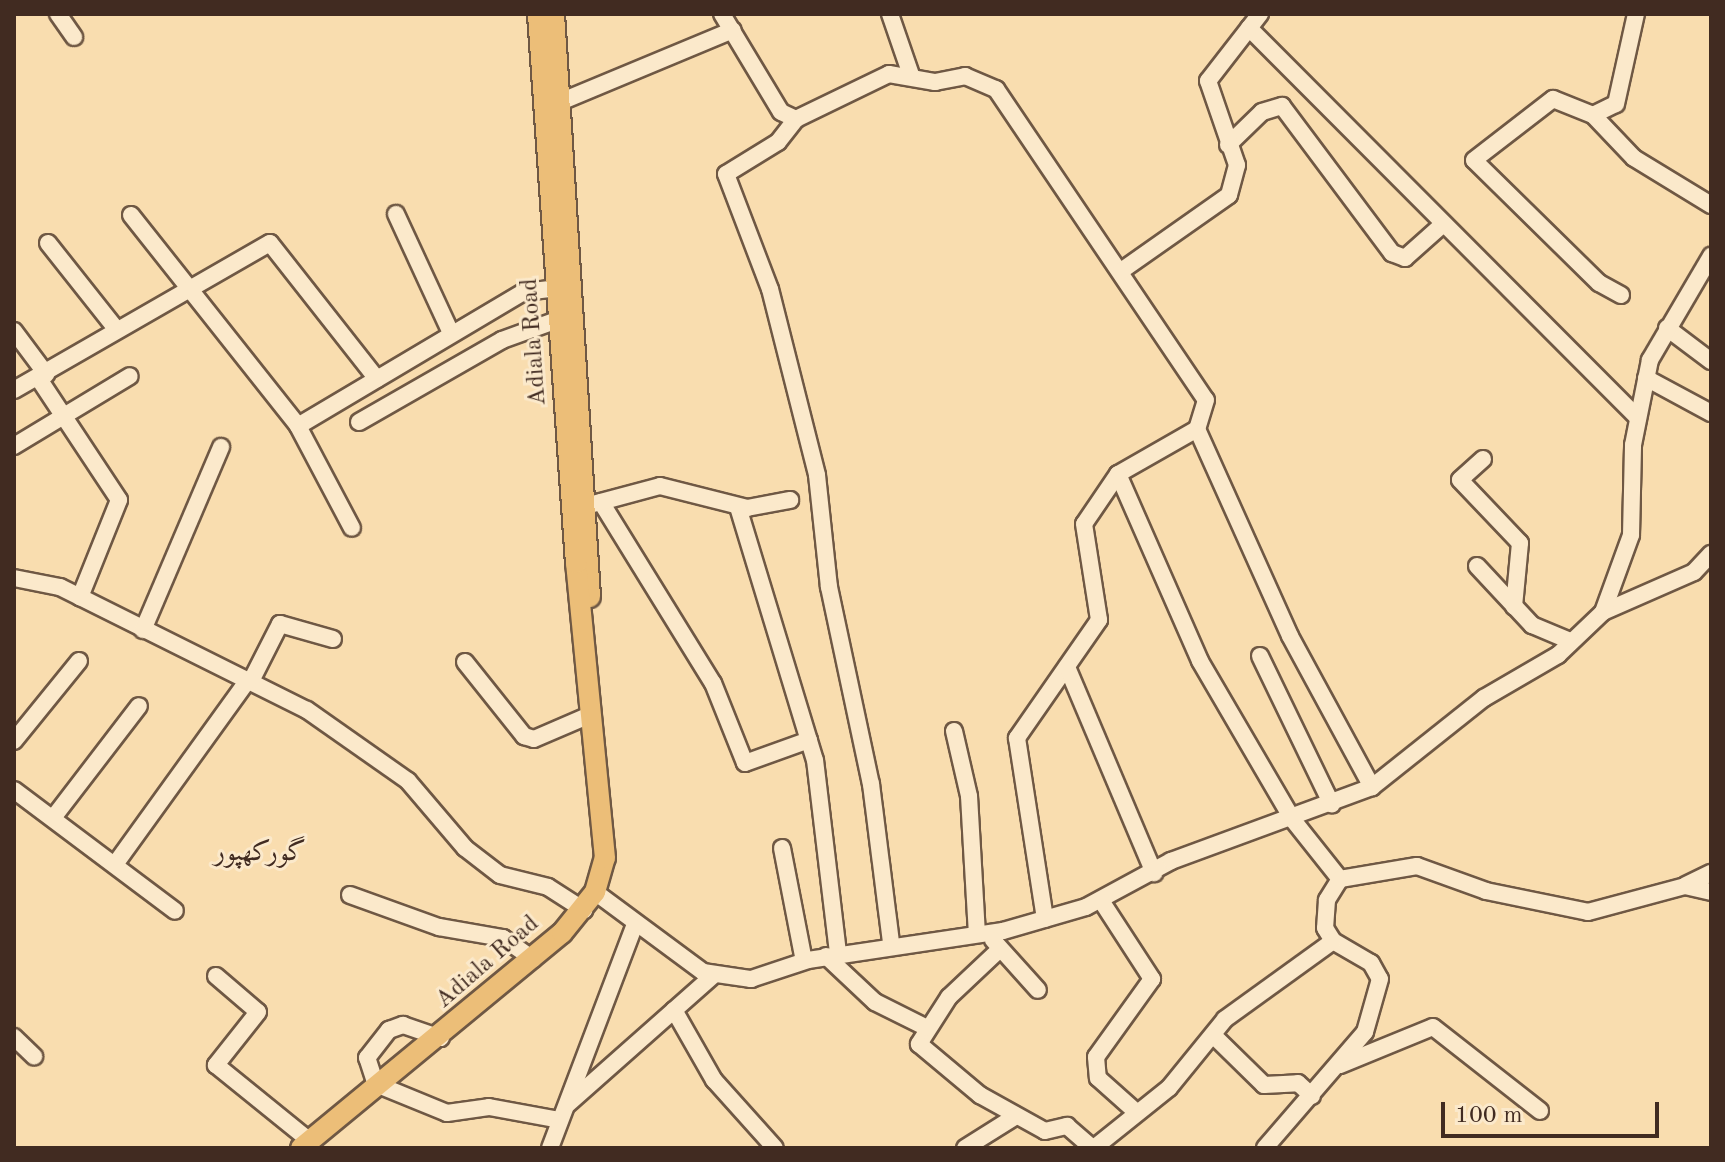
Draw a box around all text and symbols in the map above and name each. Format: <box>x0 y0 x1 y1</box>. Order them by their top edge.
street label: Adiala Road <box>516 277 554 407</box>
district label: گورکھپور <box>214 836 306 870</box>
street label: Adiala Road <box>430 910 546 1016</box>
scale bar <box>1445 1086 1663 1136</box>
text: 100 m <box>1455 1104 1523 1128</box>

